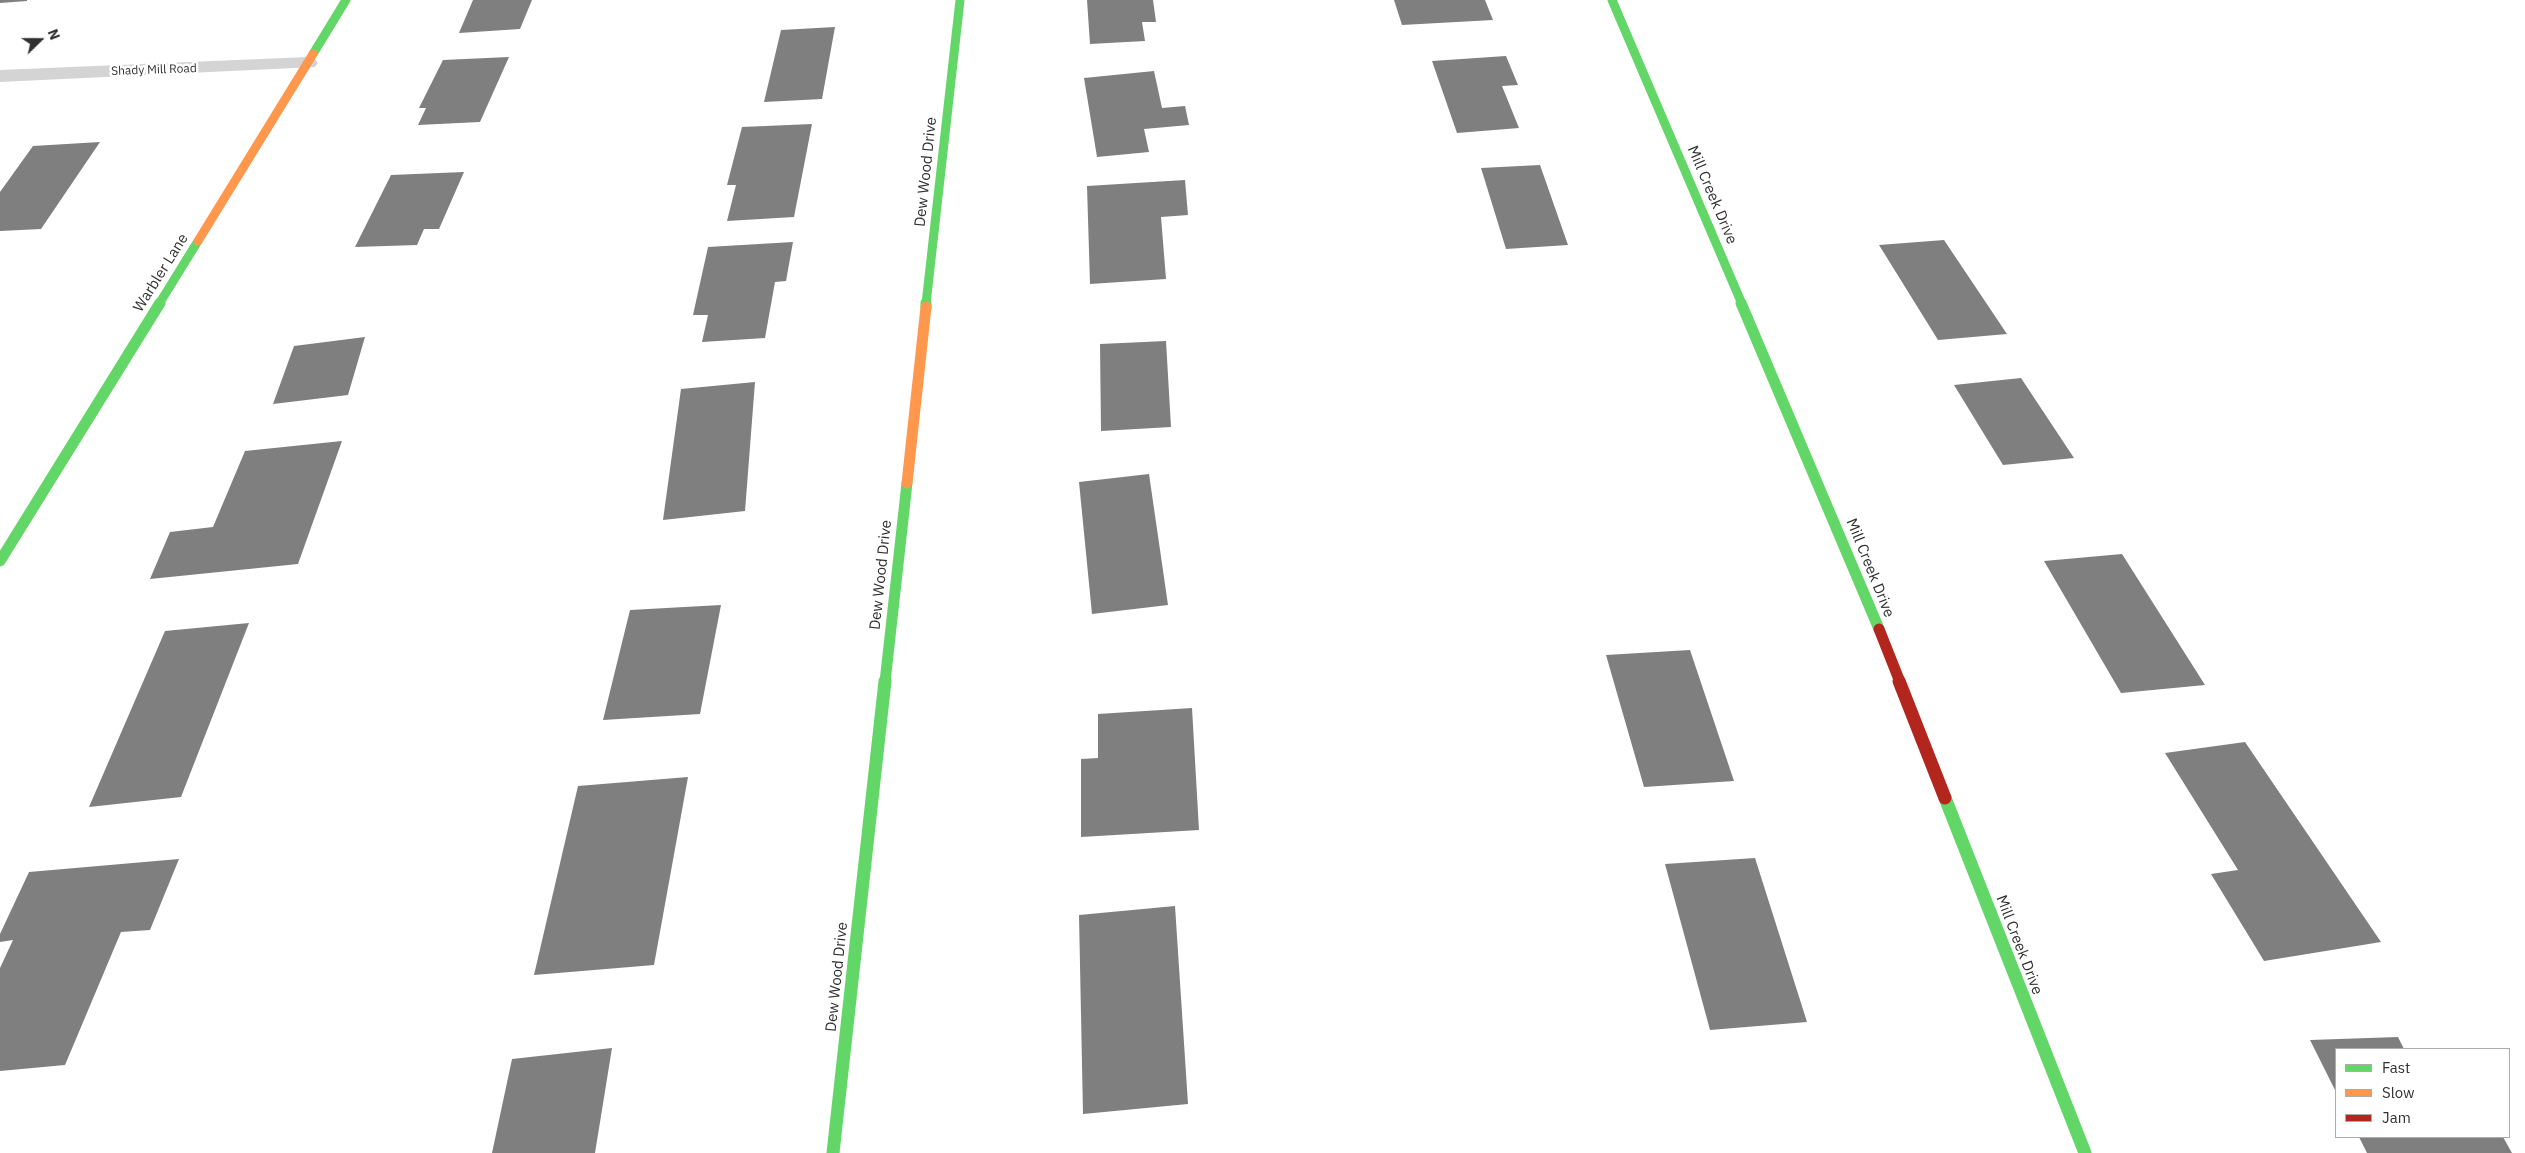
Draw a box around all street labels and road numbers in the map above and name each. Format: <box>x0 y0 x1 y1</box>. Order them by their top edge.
street label: Shady Mill Road <box>111 61 197 79</box>
street label: Dew Wood Drive <box>911 116 941 228</box>
street label: Mill Creek Drive <box>1683 143 1741 247</box>
street label: Warbler Lane <box>130 230 192 316</box>
street label: Mill Creek Drive <box>1842 516 1898 620</box>
street label: Dew Wood Drive <box>866 519 896 631</box>
street label: Mill Creek Drive <box>1992 893 2046 997</box>
street label: Dew Wood Drive <box>822 921 852 1033</box>

